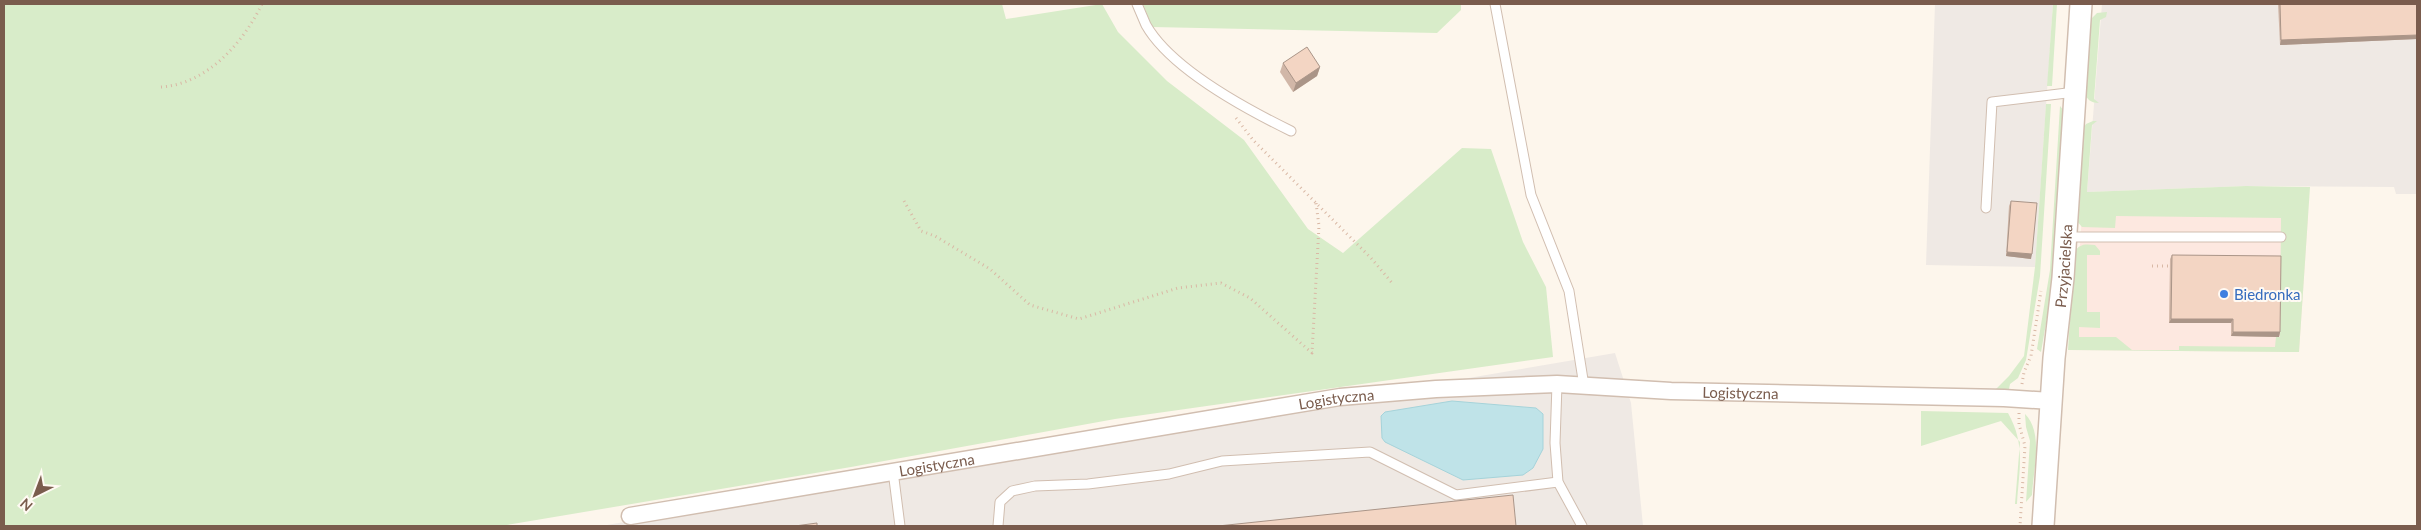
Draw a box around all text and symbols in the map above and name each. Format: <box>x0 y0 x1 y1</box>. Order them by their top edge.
street label: Przyjacielska <box>2051 224 2076 309</box>
place label: Biedronka <box>2234 285 2301 303</box>
marker: Biedronka <box>2218 288 2230 300</box>
street label: Logistyczna <box>1702 383 1779 402</box>
street label: Logistyczna <box>1297 385 1375 413</box>
street label: Logistyczna <box>898 449 976 480</box>
north arrow <box>10 470 60 520</box>
text: N <box>16 495 36 515</box>

